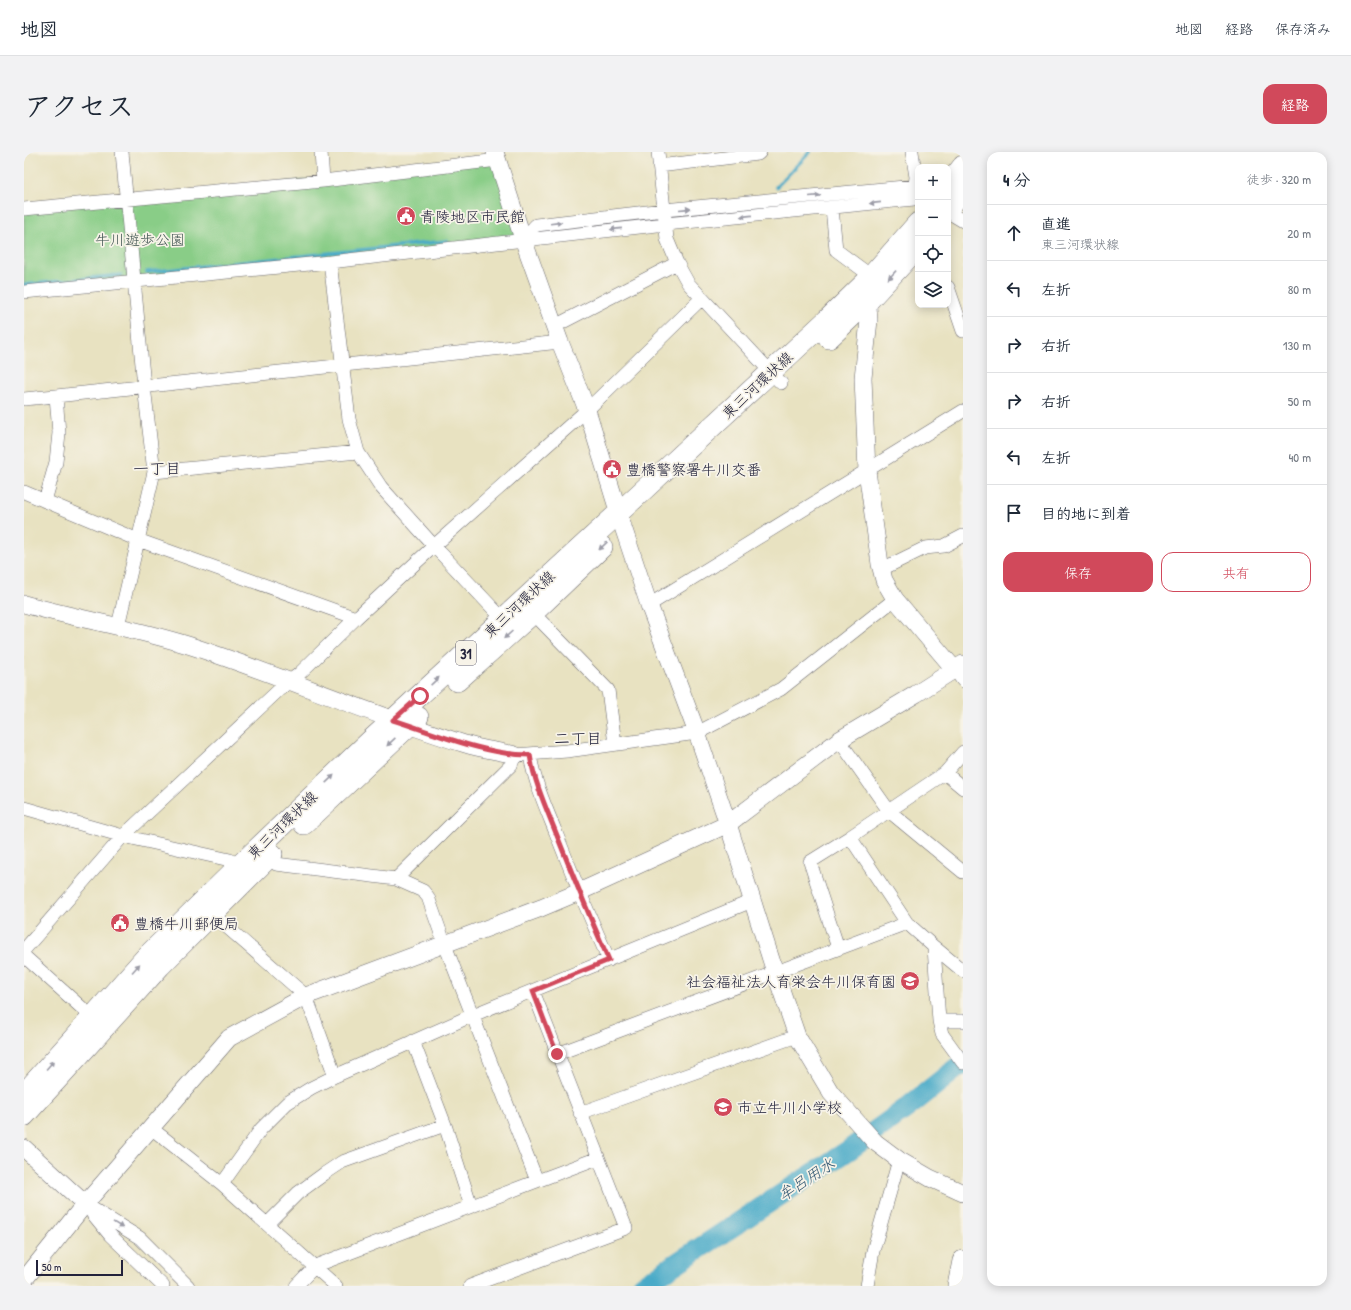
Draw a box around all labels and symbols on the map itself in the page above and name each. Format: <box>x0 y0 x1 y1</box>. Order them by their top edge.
one-way arrow <box>808 193 821 200</box>
one-way arrow <box>869 200 881 206</box>
public building icon: 青陵地区市民館 <box>395 205 417 227</box>
one-way arrow <box>679 205 691 212</box>
place label: 青陵地区市民館 <box>420 206 525 227</box>
one-way arrow <box>740 213 752 219</box>
one-way arrow <box>550 220 562 226</box>
one-way arrow <box>610 226 622 233</box>
park label: 牛川遊歩公園 <box>95 229 185 250</box>
one-way arrow <box>887 270 896 281</box>
street label: 東三河環状線 <box>717 347 797 423</box>
district label: 一丁目 <box>133 457 181 479</box>
public building icon: 豊橋警察署牛川交番 <box>601 458 623 480</box>
place label: 豊橋警察署牛川交番 <box>626 459 761 480</box>
one-way arrow <box>598 542 608 551</box>
street label: 東三河環状線 <box>479 566 559 642</box>
one-way arrow <box>503 630 513 640</box>
road number: 31 <box>456 641 476 665</box>
one-way arrow <box>430 677 440 686</box>
route start <box>411 687 429 705</box>
district label: 二丁目 <box>554 727 602 749</box>
one-way arrow <box>386 737 396 746</box>
one-way arrow <box>325 774 335 784</box>
street label: 東三河環状線 <box>242 786 322 864</box>
public building icon: 豊橋牛川郵便局 <box>109 912 131 934</box>
place label: 豊橋牛川郵便局 <box>134 913 239 934</box>
one-way arrow <box>132 962 141 973</box>
school or university icon: 社会福祉法人育栄会牛川保育園 <box>899 970 921 992</box>
place label: 社会福祉法人育栄会牛川保育園 <box>686 971 896 992</box>
route end <box>548 1045 566 1063</box>
one-way arrow <box>45 1060 54 1070</box>
school or university icon: 市立牛川小学校 <box>712 1096 734 1118</box>
place label: 市立牛川小学校 <box>737 1097 842 1118</box>
water label: 牟呂用水 <box>773 1152 839 1206</box>
one-way arrow <box>113 1221 123 1229</box>
scale bar <box>36 1258 123 1277</box>

